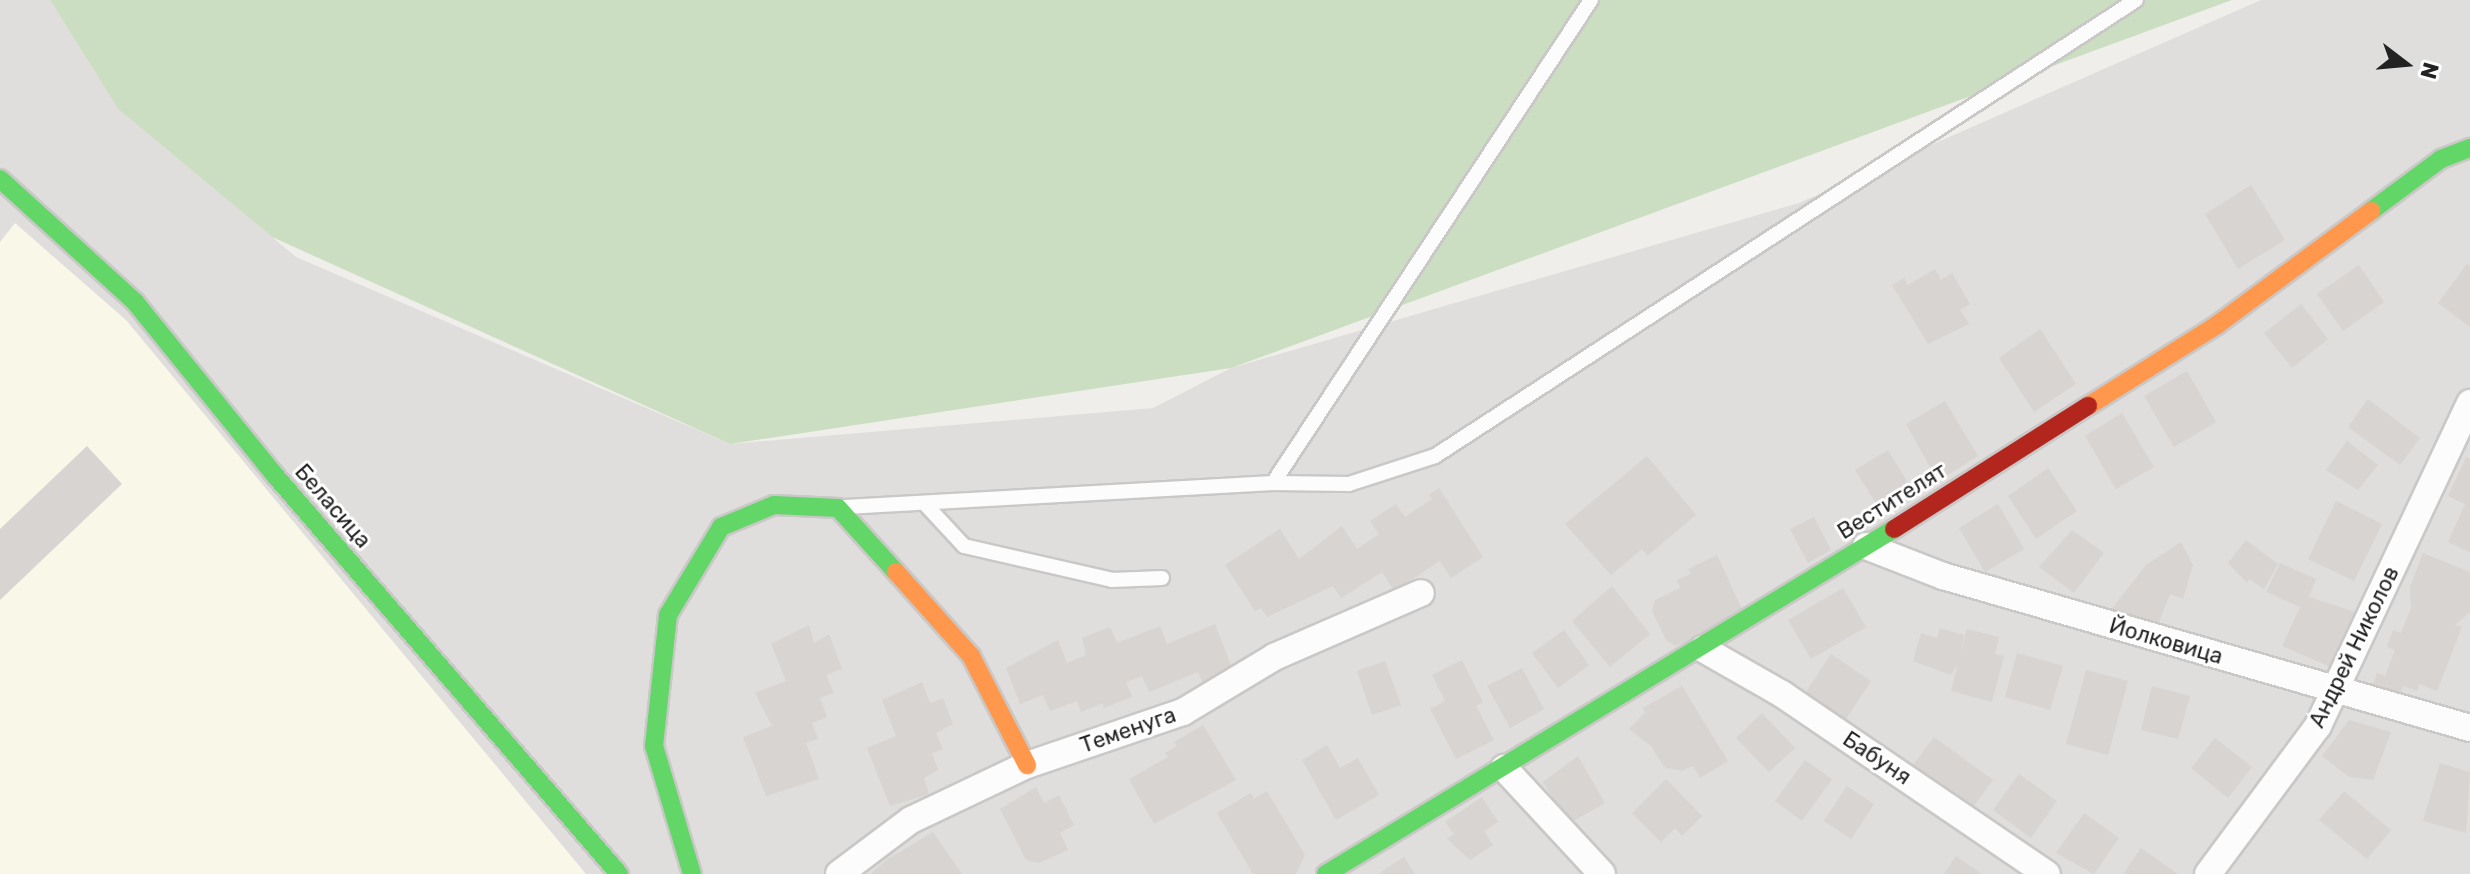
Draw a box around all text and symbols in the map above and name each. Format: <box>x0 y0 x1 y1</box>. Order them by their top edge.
north arrow <box>2366 24 2446 104</box>
text: N <box>2414 59 2445 82</box>
street label: Вестителят <box>1833 457 1951 545</box>
street label: Беласица <box>289 459 377 553</box>
street label: Андрей Николов <box>2304 562 2404 732</box>
street label: Йолковица <box>2106 612 2226 670</box>
street label: Теменуга <box>1077 701 1179 759</box>
street label: Бабуня <box>1838 726 1916 790</box>

